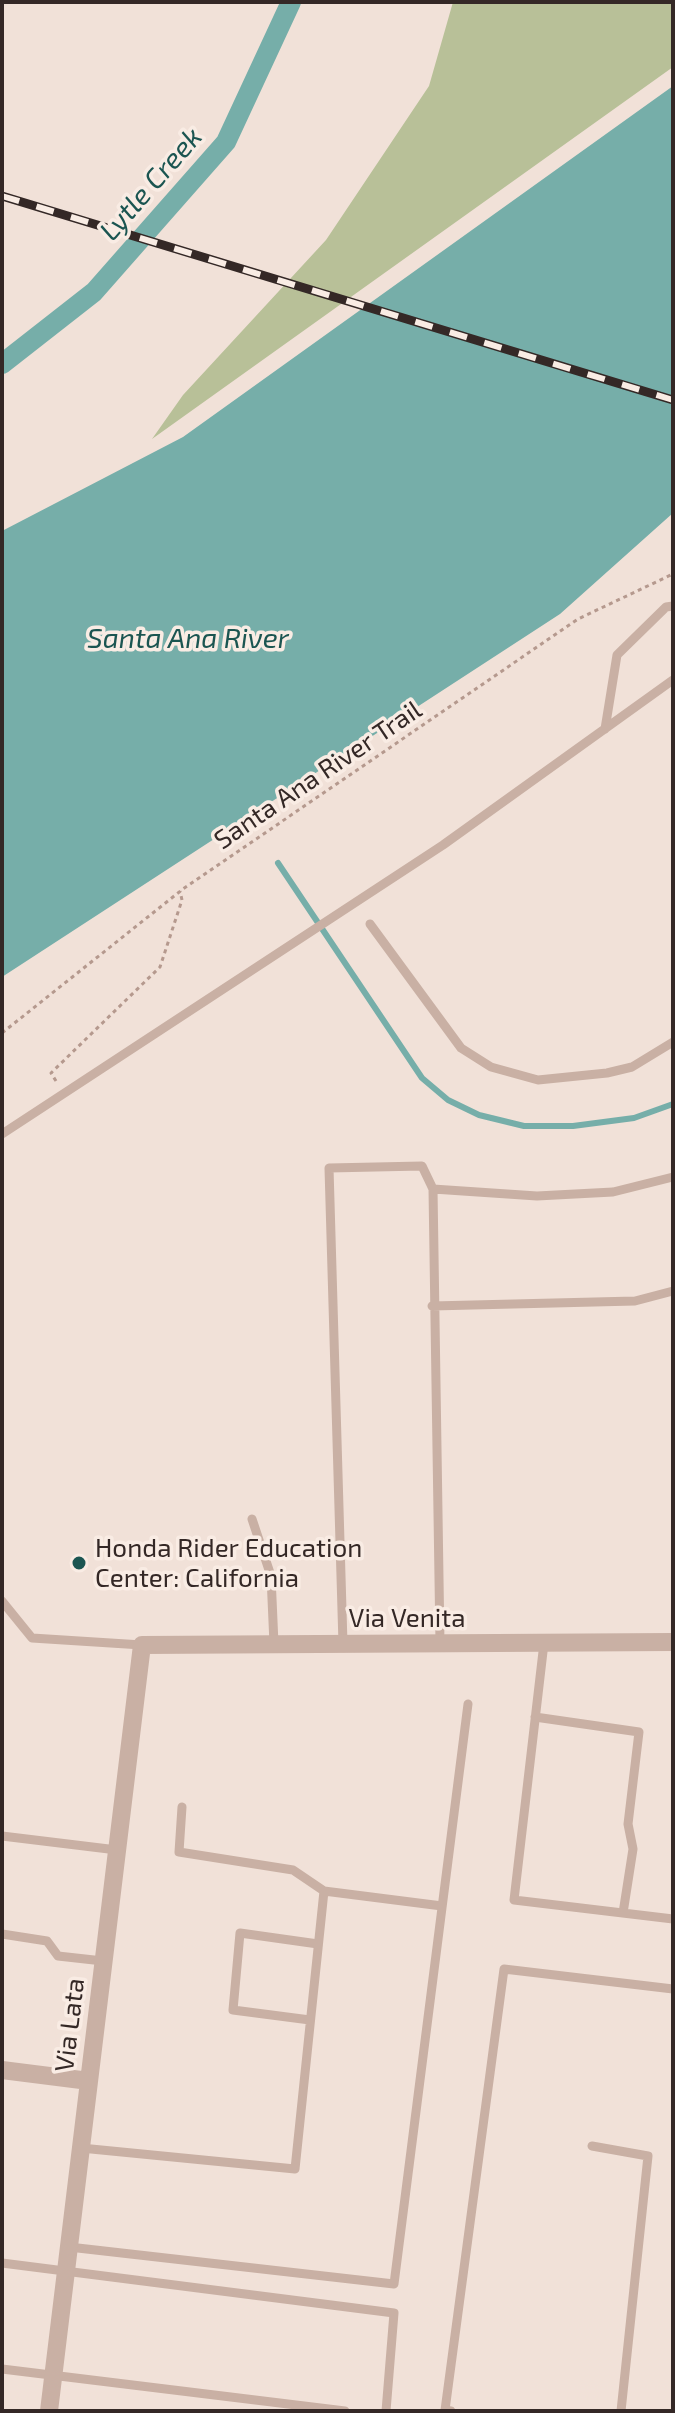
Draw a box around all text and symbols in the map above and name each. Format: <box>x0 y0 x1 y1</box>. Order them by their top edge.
water label: Lytle Creek <box>93 121 209 247</box>
water label: Santa Ana River <box>87 622 289 656</box>
street label: Santa Ana River Trail <box>208 694 428 856</box>
place label: Honda Rider Education Center: California <box>95 1532 362 1594</box>
marker: Honda Rider Education Center: California <box>70 1554 88 1572</box>
street label: Via Venita <box>349 1602 465 1634</box>
street label: Via Lata <box>49 1976 91 2074</box>

